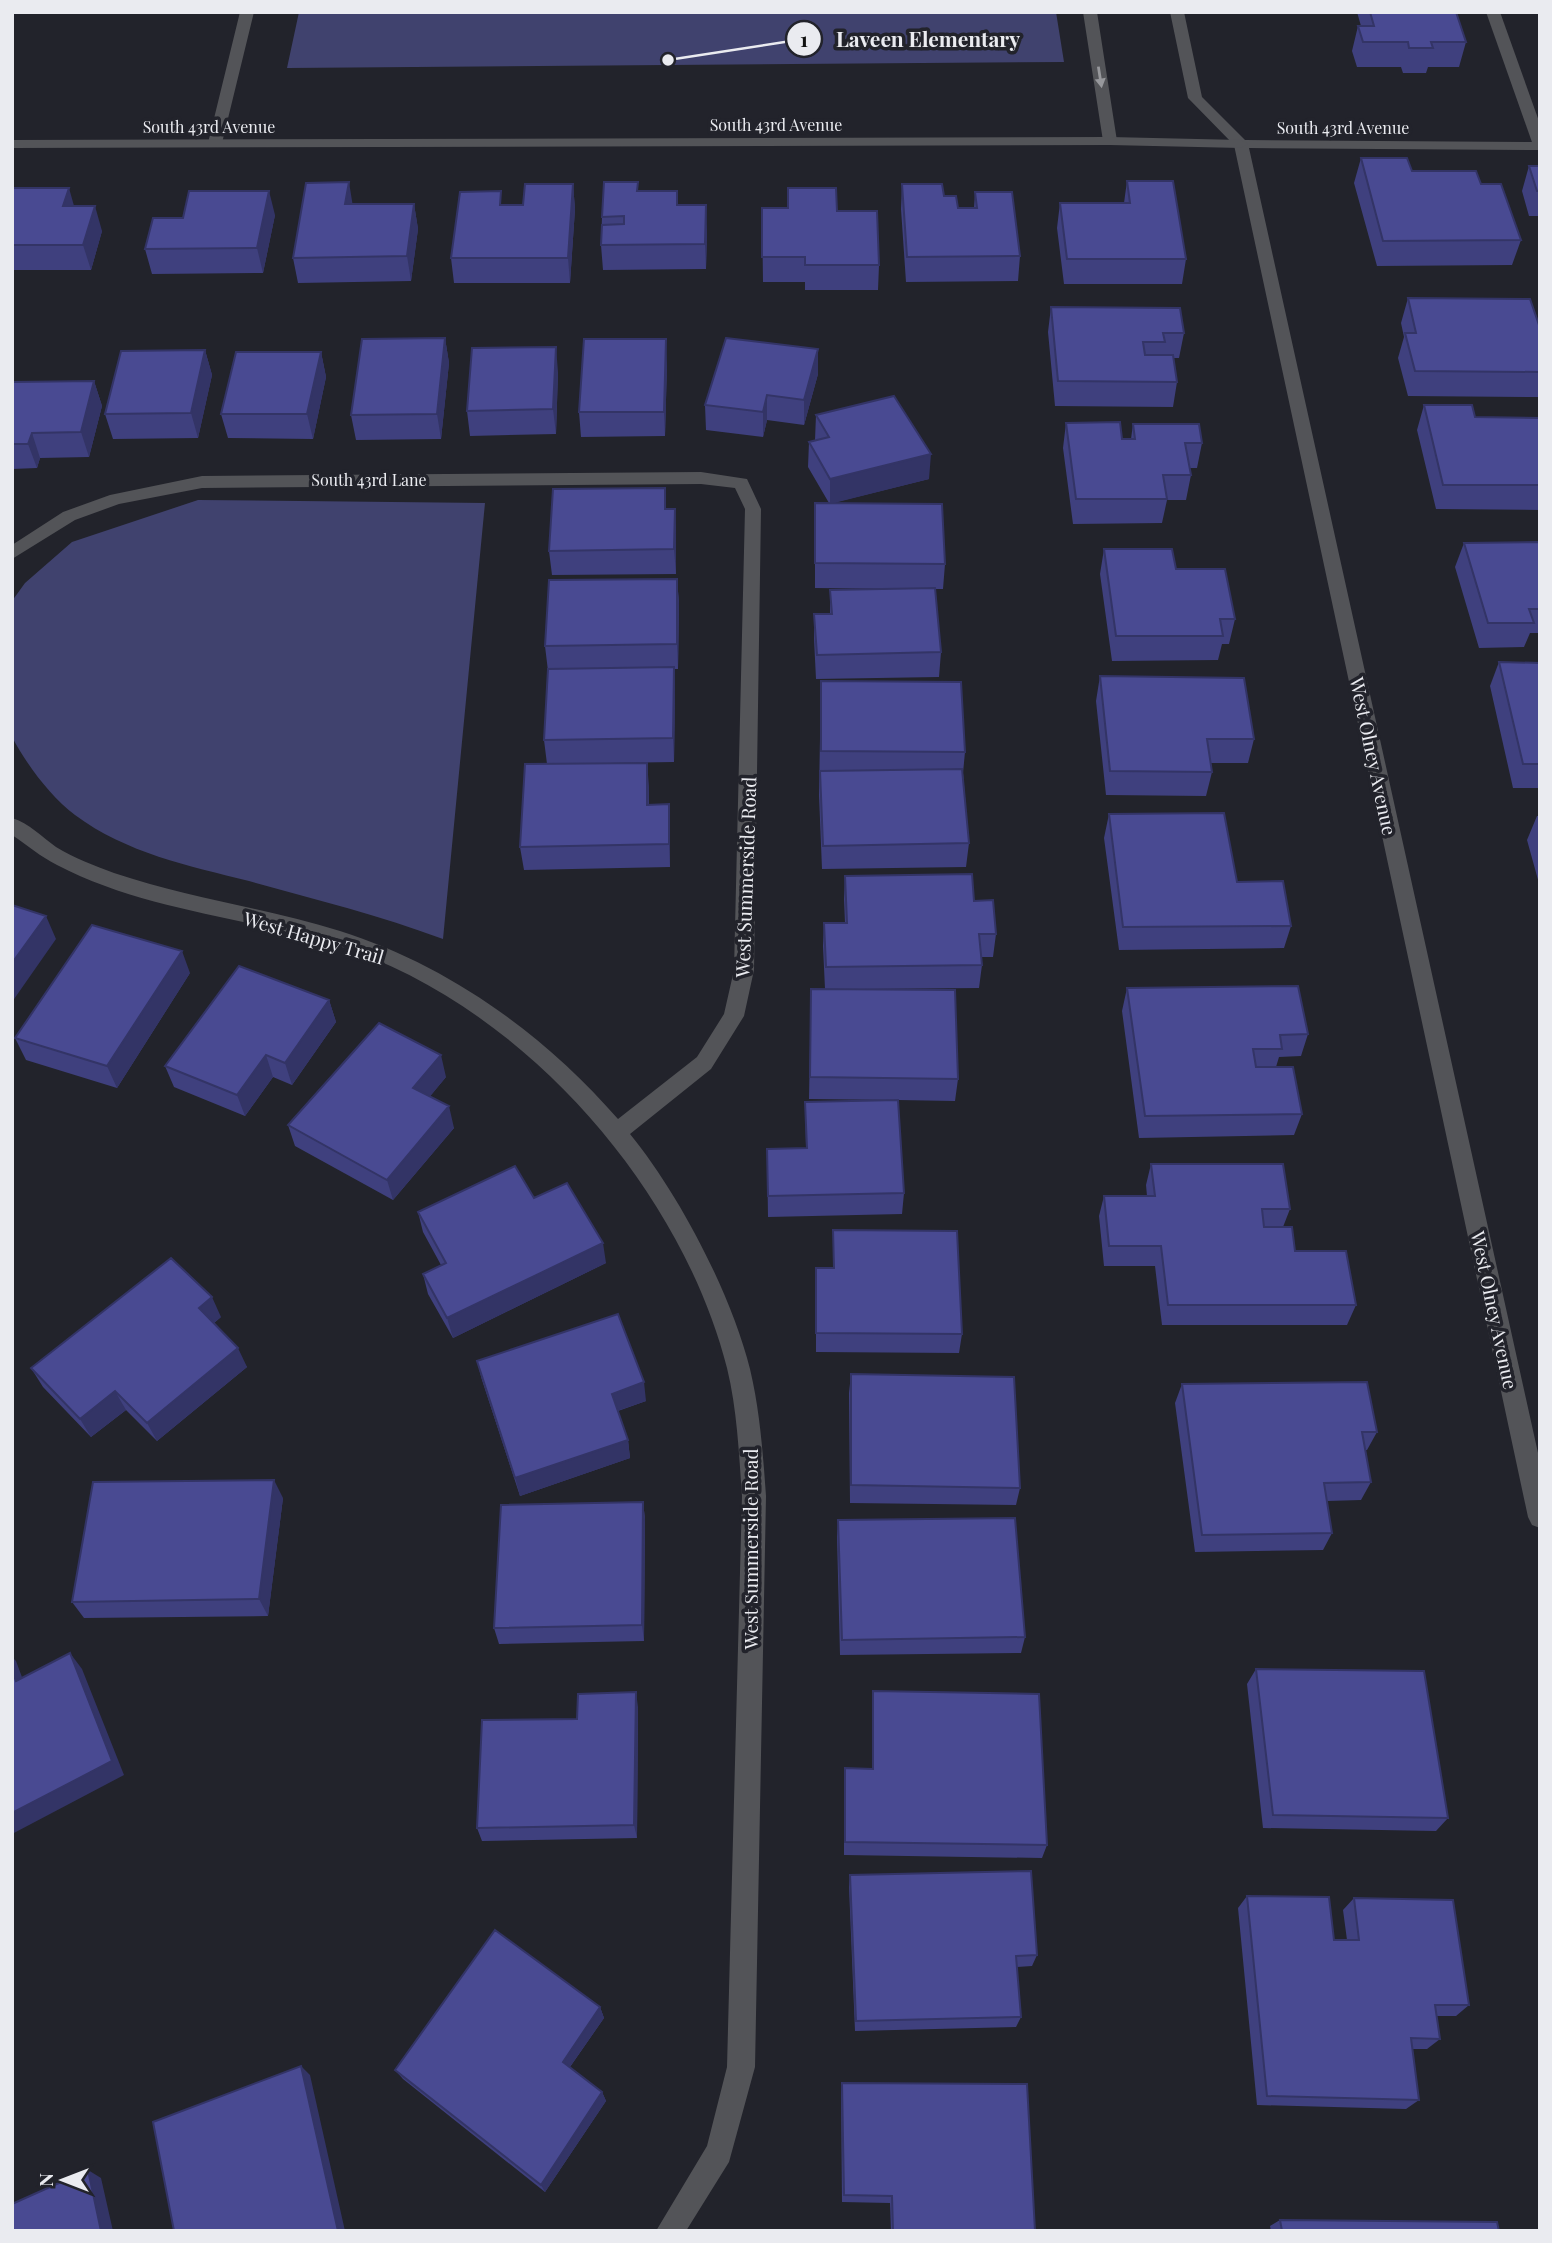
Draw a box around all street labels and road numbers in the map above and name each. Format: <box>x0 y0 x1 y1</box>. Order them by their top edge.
street label: South 43rd Avenue <box>710 114 842 135</box>
street label: South 43rd Avenue <box>143 116 275 137</box>
street label: South 43rd Avenue <box>1277 117 1409 138</box>
street label: South 43rd Lane <box>311 469 427 490</box>
street label: West Olney Avenue <box>1344 674 1403 837</box>
street label: West Summerside Road <box>728 776 761 979</box>
street label: West Happy Trail <box>240 904 388 970</box>
street label: West Olney Avenue <box>1465 1228 1524 1391</box>
street label: West Summerside Road <box>737 1449 763 1650</box>

